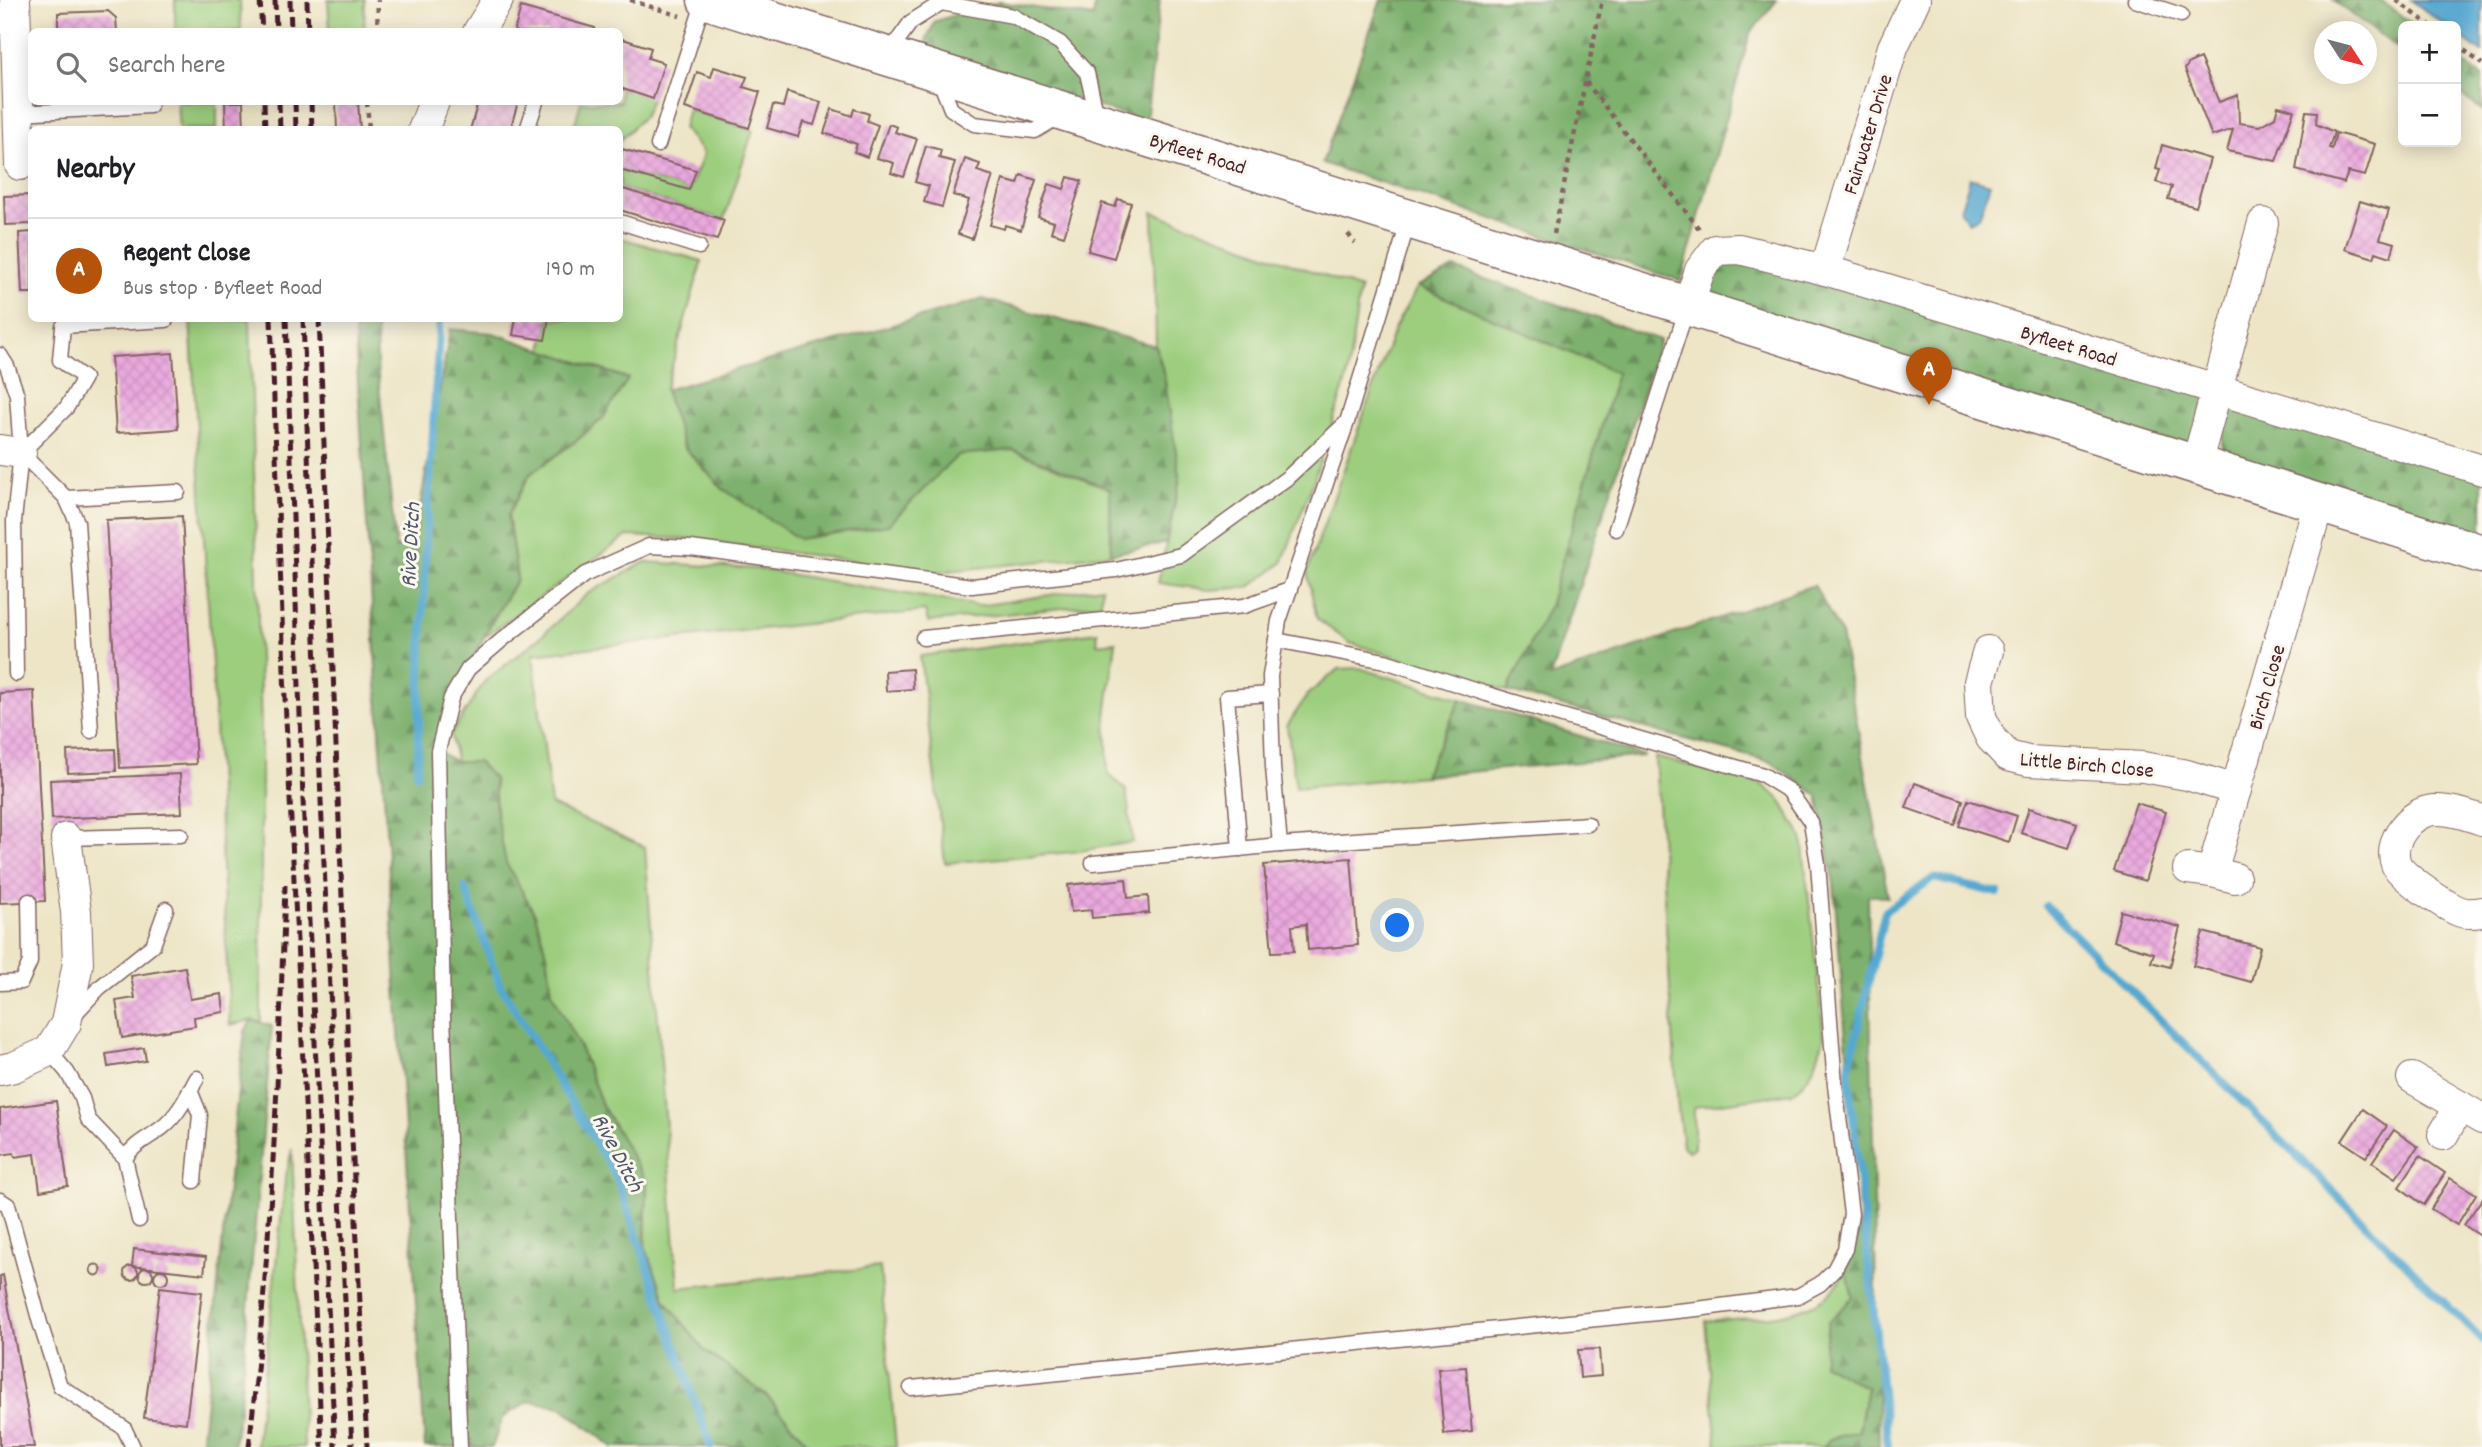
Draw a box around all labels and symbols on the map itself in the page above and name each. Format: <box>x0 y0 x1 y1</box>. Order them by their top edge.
north arrow <box>2314 21 2377 84</box>
street label: Fairwater Drive <box>1837 71 1902 199</box>
street label: Byfleet Road <box>1145 127 1249 185</box>
street label: Byfleet Road <box>2016 319 2120 377</box>
pin: A <box>1906 347 1952 405</box>
water label: Rive Ditch <box>394 501 431 588</box>
street label: Birch Close <box>2242 642 2295 734</box>
street label: Little Birch Close <box>2019 746 2155 788</box>
your location <box>1380 908 1414 942</box>
water label: Rive Ditch <box>581 1108 651 1200</box>

